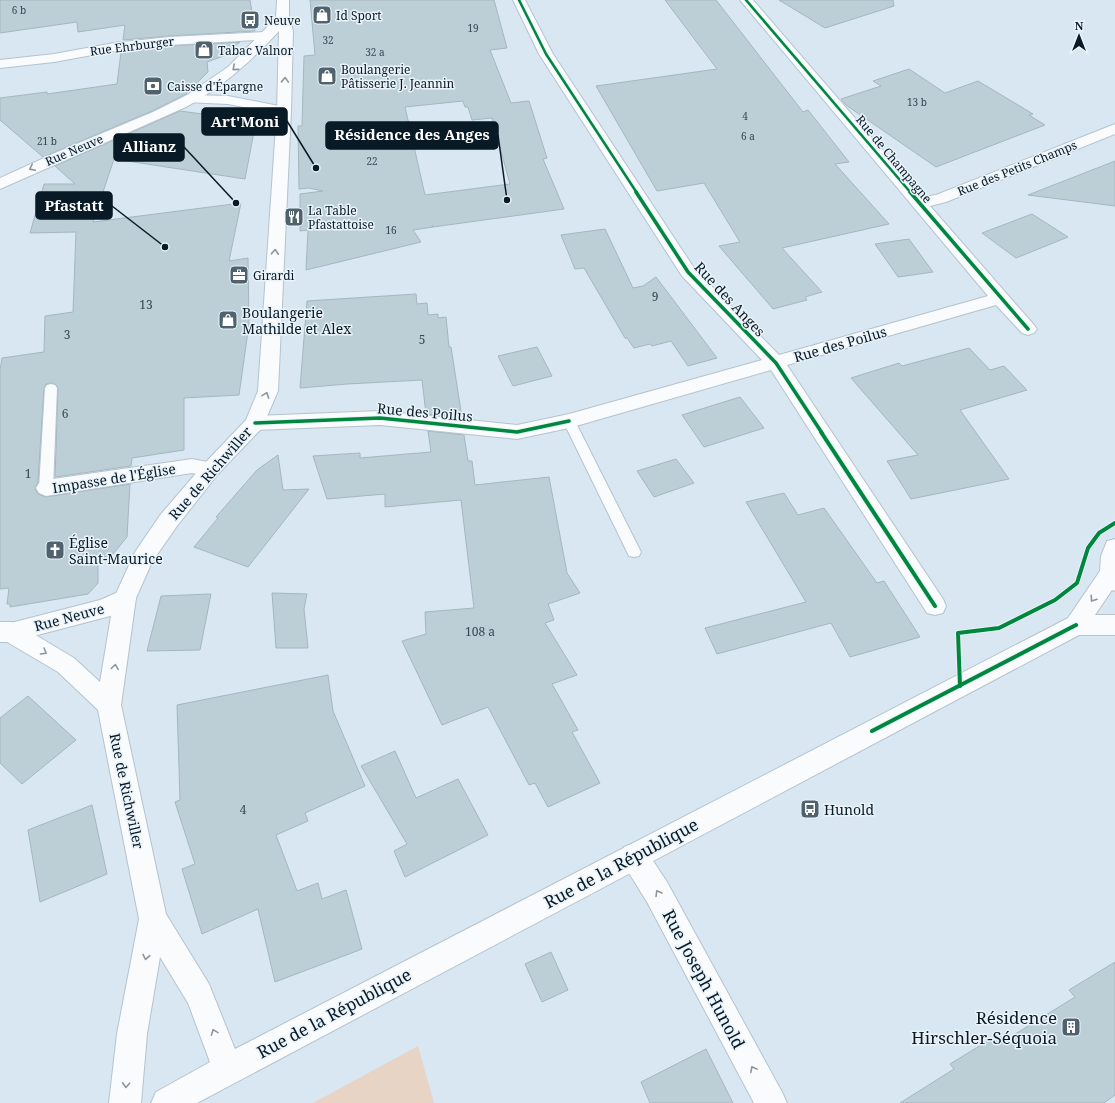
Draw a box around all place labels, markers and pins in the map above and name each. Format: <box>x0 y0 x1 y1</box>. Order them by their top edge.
shop icon: Id Sport <box>311 4 333 26</box>
place label: Id Sport <box>336 7 382 24</box>
bus stop icon: Neuve <box>239 9 261 31</box>
place label: Neuve <box>264 12 301 29</box>
shop icon: Tabac Valnor <box>193 39 215 61</box>
place label: Tabac Valnor <box>218 42 293 59</box>
place label: Boulangerie Pâtisserie J. Jeannin <box>341 61 455 92</box>
shop icon: Boulangerie Pâtisserie J. Jeannin <box>316 65 338 87</box>
bank icon: Caisse d'Épargne <box>142 75 164 97</box>
place label: Caisse d'Épargne <box>167 78 263 95</box>
callout: Art'Moni <box>202 108 287 135</box>
callout: Résidence des Anges <box>326 122 498 149</box>
callout: Allianz <box>114 134 184 161</box>
callout: Pfastatt <box>36 192 112 219</box>
place label: La Table Pfastattoise <box>308 202 374 233</box>
restaurant icon: La Table Pfastattoise <box>283 206 305 228</box>
office icon: Girardi <box>228 264 250 286</box>
place label: Girardi <box>253 267 295 284</box>
place label: Boulangerie Mathilde et Alex <box>242 303 352 338</box>
shop icon: Boulangerie Mathilde et Alex <box>217 309 239 331</box>
place label: Église Saint-Maurice <box>69 533 163 568</box>
church icon: Église Saint-Maurice <box>44 539 66 561</box>
bus stop icon: Hunold <box>799 798 821 820</box>
place label: Hunold <box>824 800 874 819</box>
place label: Résidence Hirschler-Séquoia <box>911 1006 1057 1049</box>
building icon: Résidence Hirschler-Séquoia <box>1060 1016 1082 1038</box>

